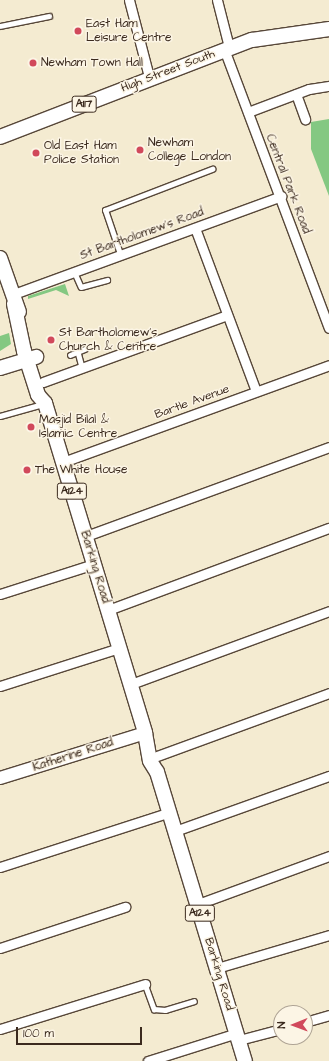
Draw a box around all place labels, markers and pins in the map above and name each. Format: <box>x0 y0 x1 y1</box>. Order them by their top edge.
place label: East Ham Leisure Centre <box>86 17 172 45</box>
marker: East Ham Leisure Centre <box>73 26 83 36</box>
place label: Newham Town Hall <box>41 56 143 70</box>
marker: Newham Town Hall <box>28 58 38 68</box>
place label: Newham College London <box>148 136 231 164</box>
place label: Old East Ham Police Station <box>44 139 119 167</box>
marker: Newham College London <box>135 145 145 155</box>
marker: Old East Ham Police Station <box>31 148 41 158</box>
place label: St Bartholomew's Church & Centre <box>59 326 157 354</box>
marker: St Bartholomew's Church & Centre <box>46 335 56 345</box>
place label: Masjid Bilal & Islamic Centre <box>39 413 117 441</box>
marker: Masjid Bilal & Islamic Centre <box>26 422 36 432</box>
place label: The White House <box>35 463 128 477</box>
marker: The White House <box>22 465 32 475</box>

